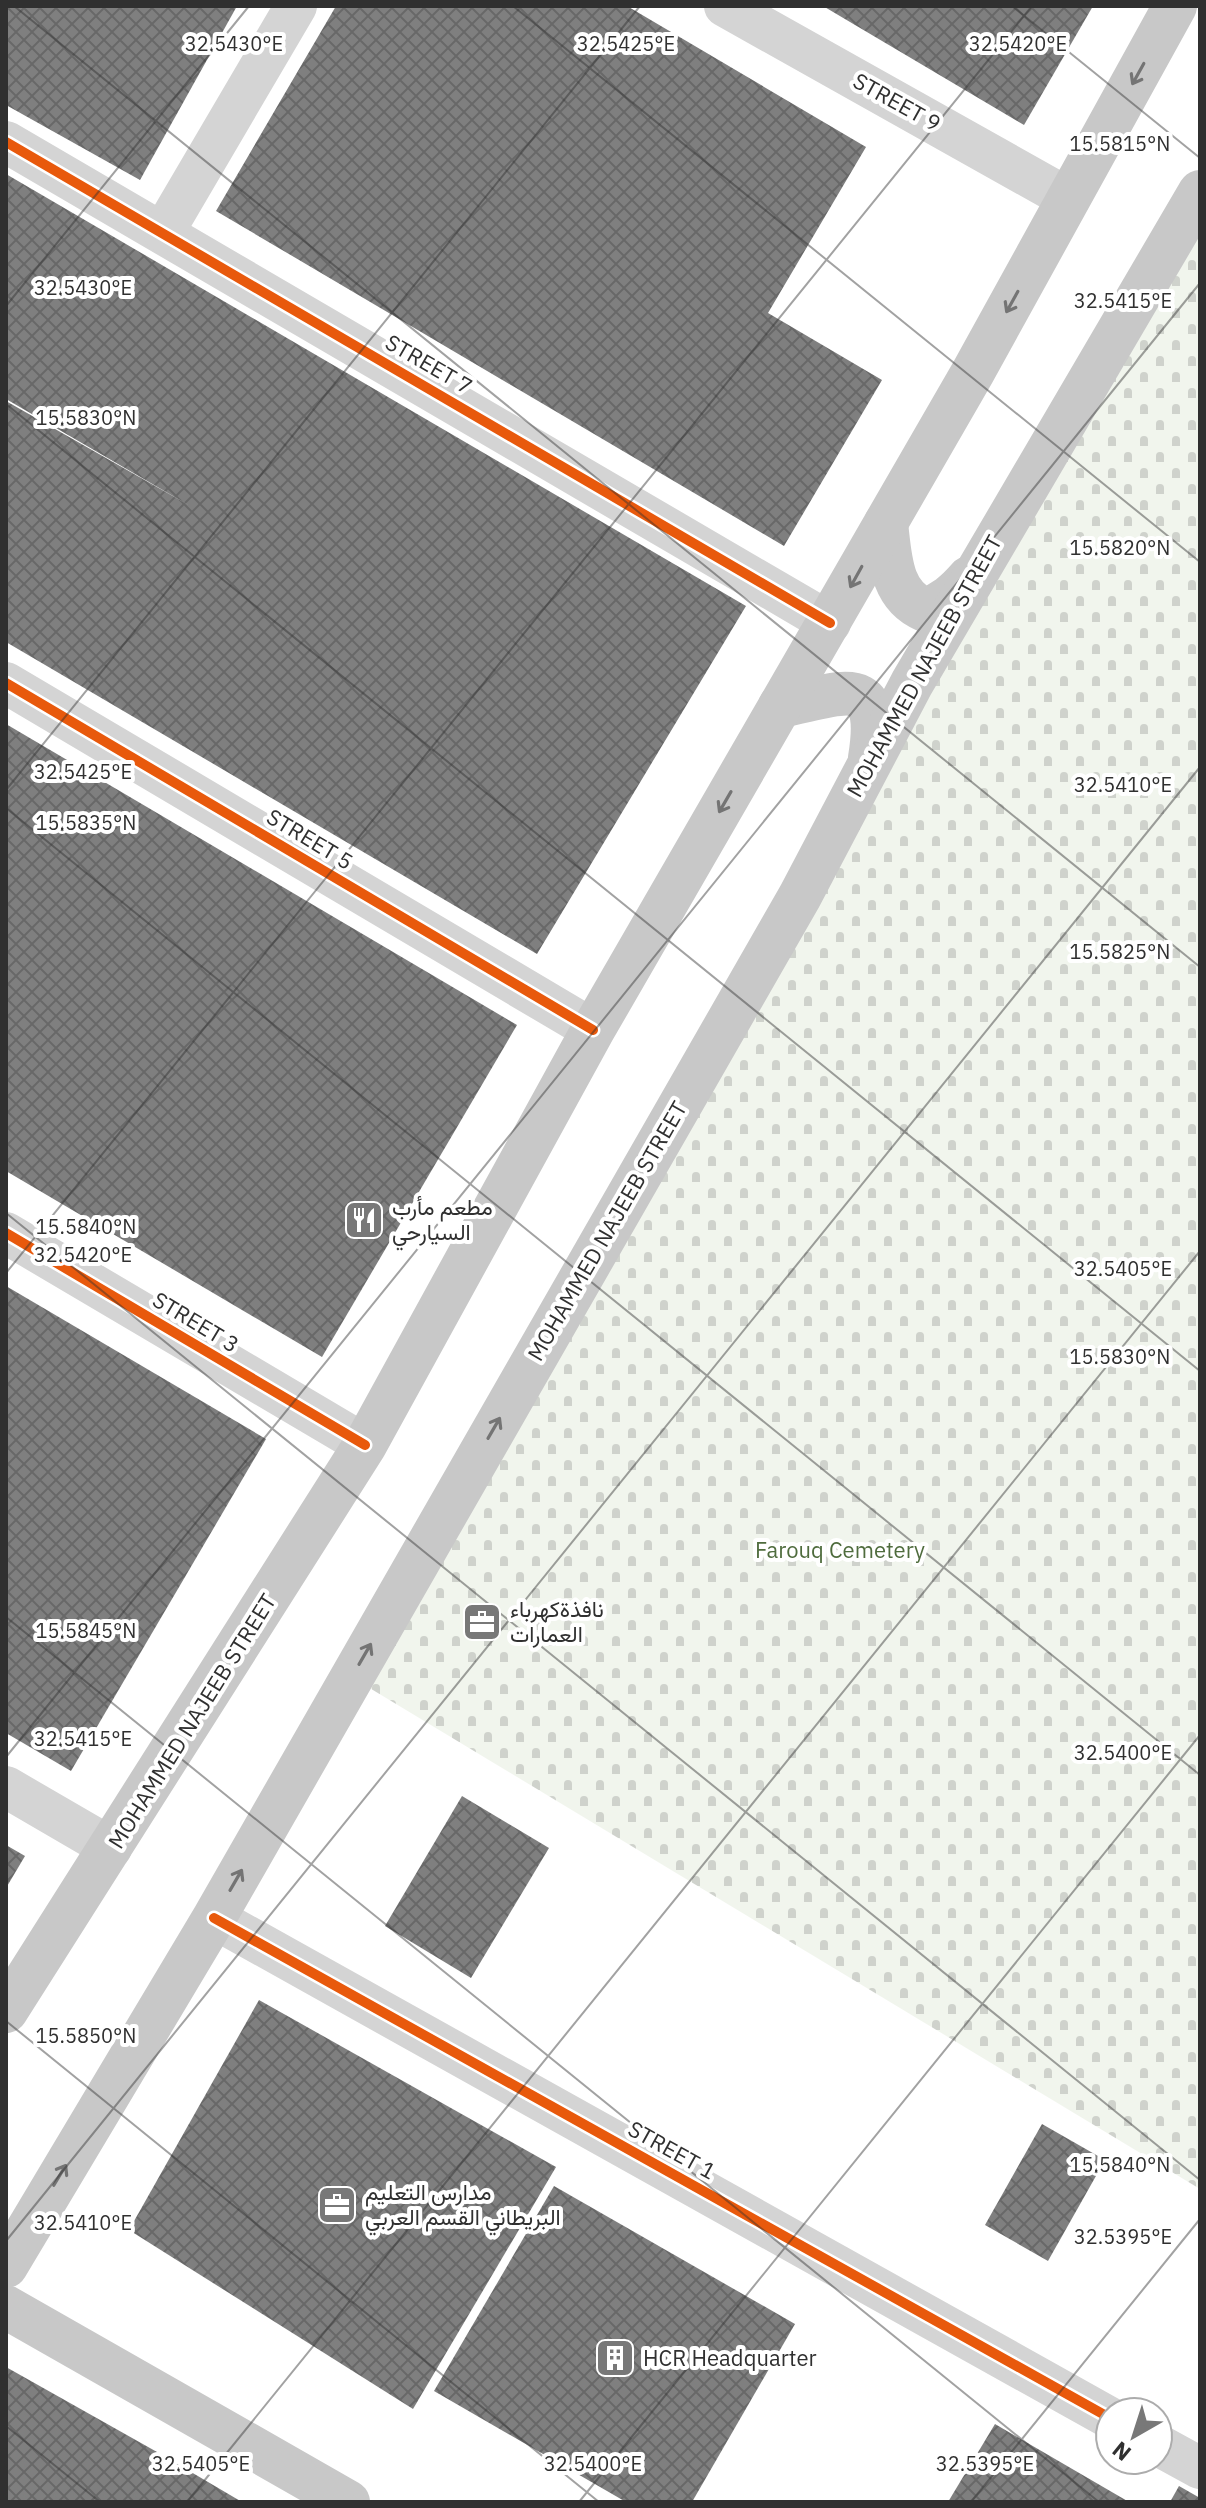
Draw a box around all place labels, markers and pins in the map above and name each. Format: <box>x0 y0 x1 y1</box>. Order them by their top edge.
place label: مطعم مأرب السيارحي <box>392 1192 493 1251</box>
restaurant icon: مطعم مأرب السيارحي <box>343 1199 385 1241</box>
place label: نافذةكهرباء العمارات <box>510 1594 604 1648</box>
office icon: نافذةكهرباء العمارات <box>461 1601 503 1643</box>
place label: مدارس التعليم البريطاني القسم العربي <box>365 2177 561 2236</box>
office icon: مدارس التعليم البريطاني القسم العربي <box>316 2184 358 2226</box>
building icon: HCR Headquarter <box>594 2337 636 2379</box>
place label: HCR Headquarter <box>643 2343 817 2372</box>

